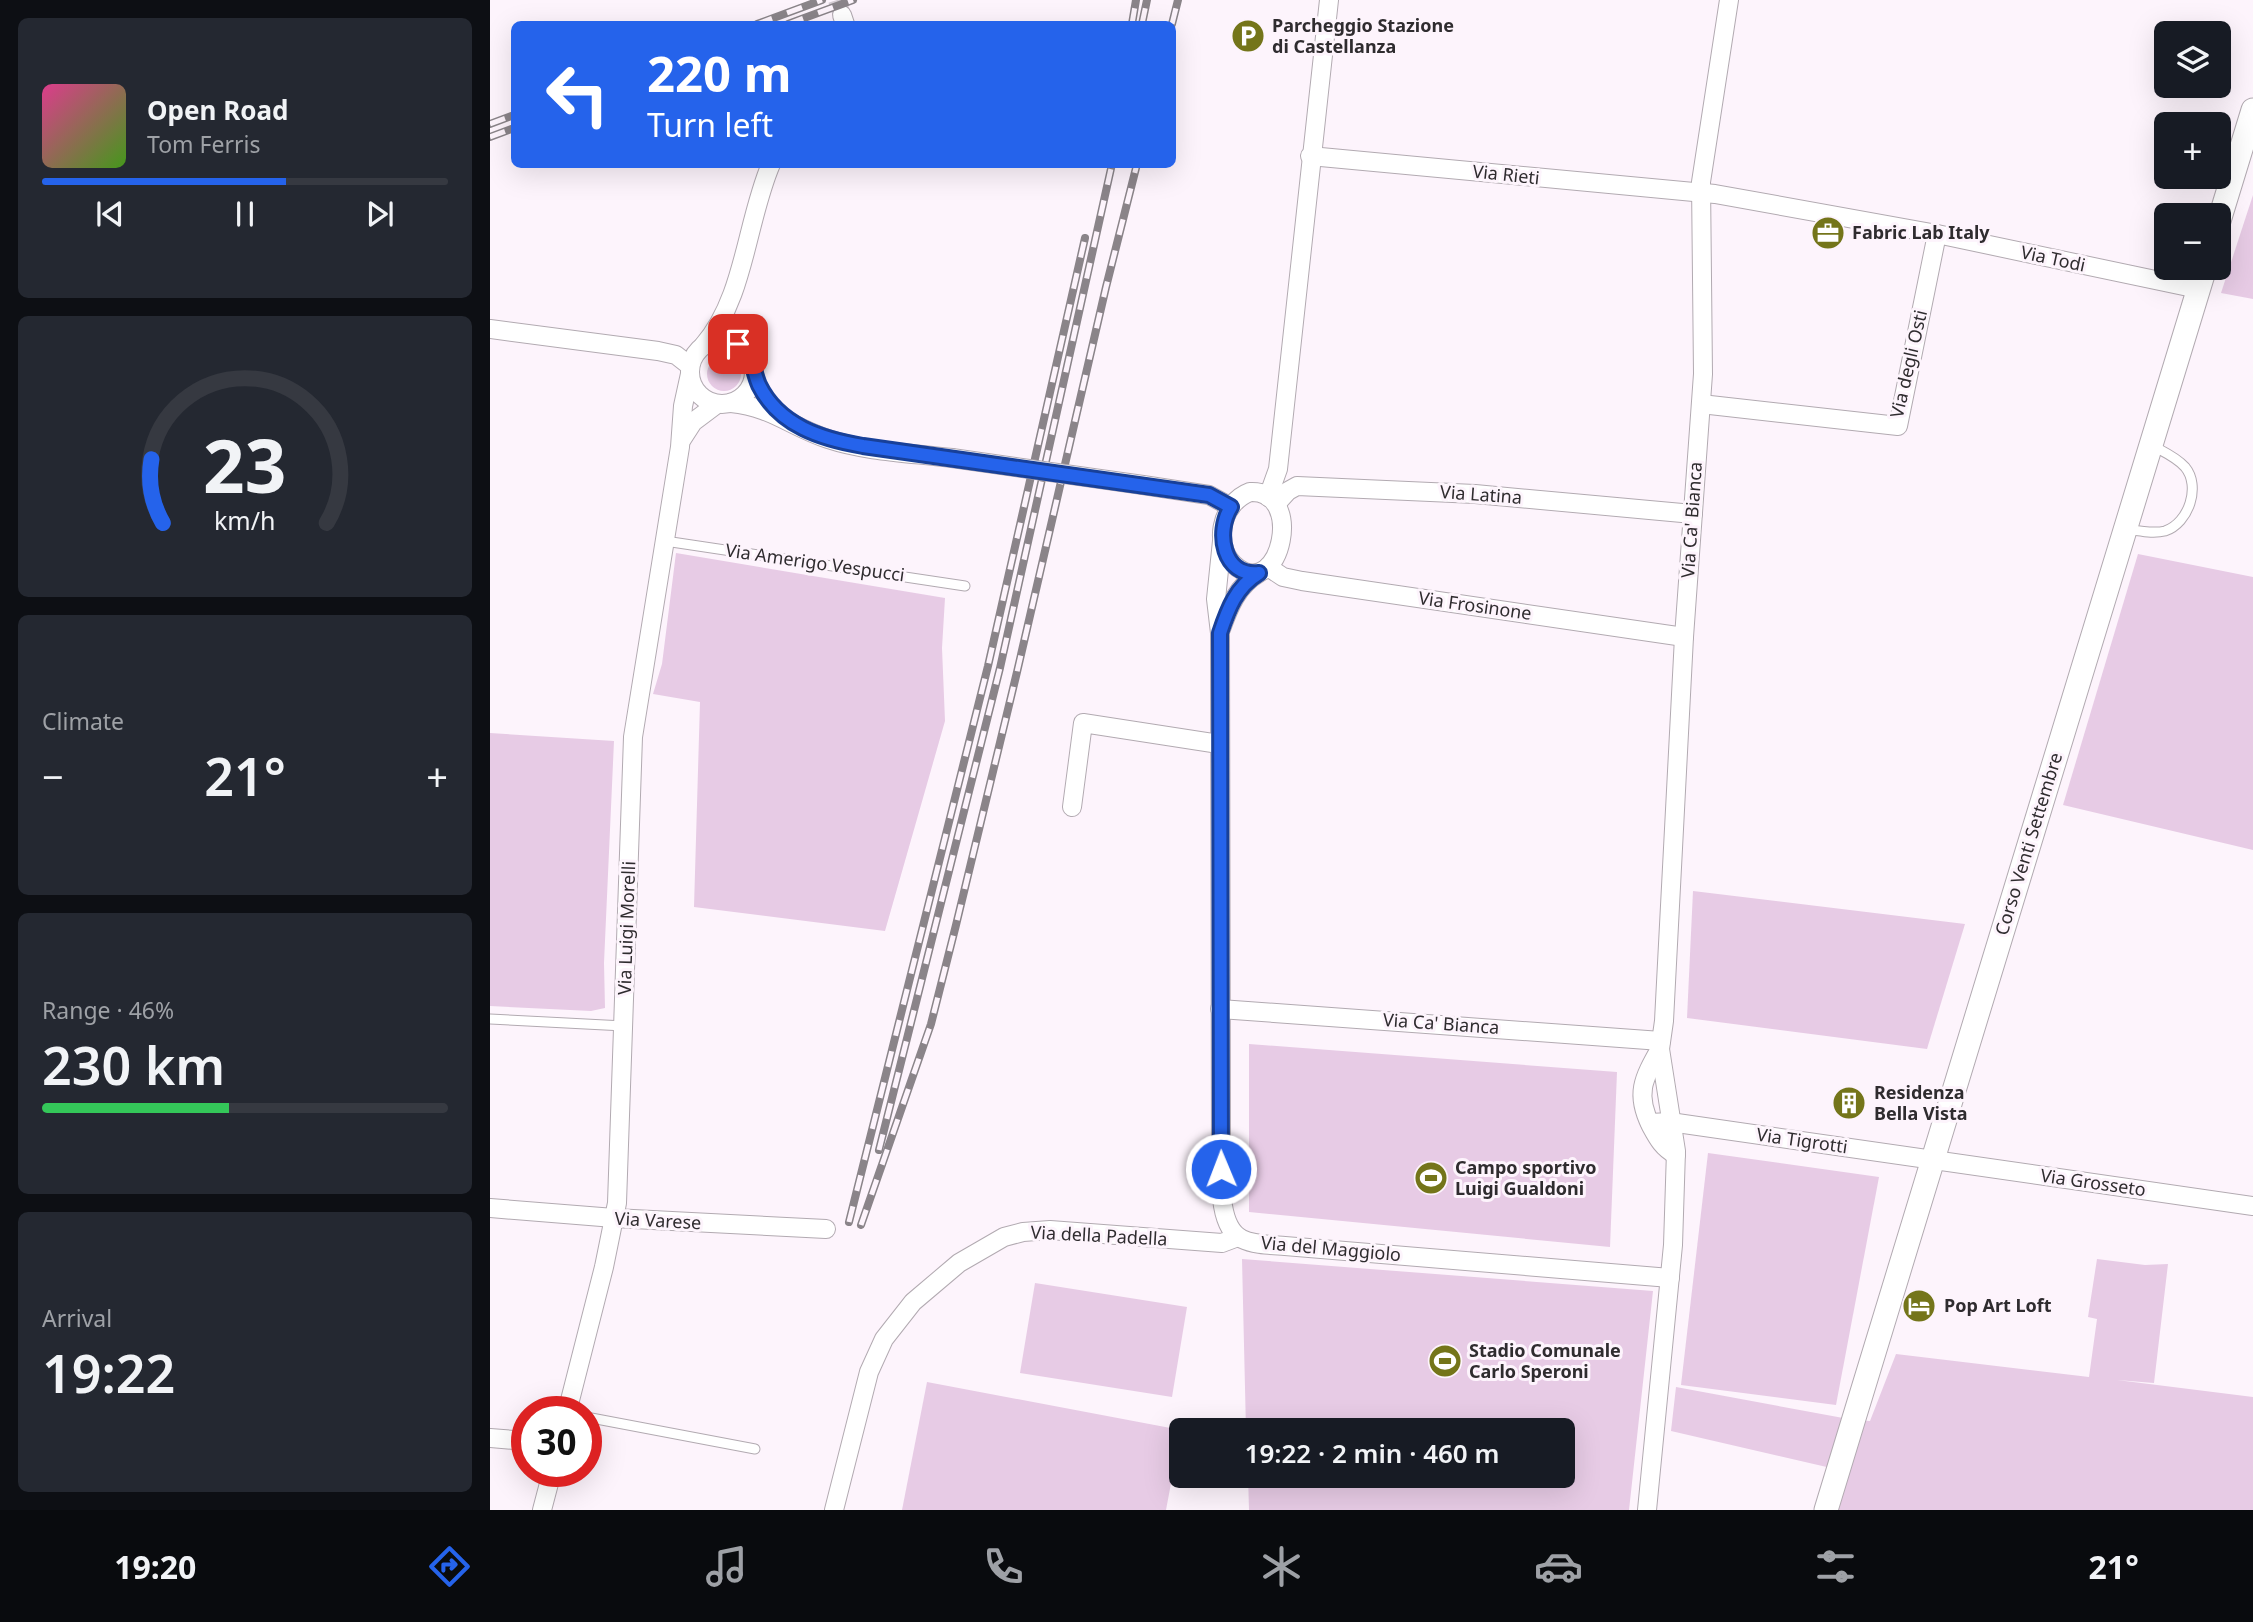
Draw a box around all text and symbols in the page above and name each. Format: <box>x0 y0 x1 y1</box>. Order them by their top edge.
place label: Parcheggio Stazione di Castellanza <box>1272 13 1454 58</box>
parking icon: Parcheggio Stazione di Castellanza <box>1229 17 1267 55</box>
map controls <box>2154 21 2231 280</box>
button: layers <box>2154 21 2231 98</box>
text: 220 m <box>647 40 792 106</box>
icon: left <box>532 49 623 140</box>
text: Open Road <box>147 92 289 128</box>
text: Turn left <box>647 103 773 146</box>
button: + <box>2154 112 2231 189</box>
text: Tom Ferris <box>147 128 260 160</box>
street label: Via Rieti <box>1471 159 1541 189</box>
icon: previous <box>91 195 129 233</box>
icon: pause <box>226 195 264 233</box>
icon: next <box>361 195 399 233</box>
button: − <box>2154 203 2231 280</box>
office icon: Fabric Lab Italy <box>1809 214 1847 252</box>
place label: Fabric Lab Italy <box>1852 220 1990 244</box>
street label: Via Todi <box>2019 239 2088 277</box>
street label: Via degli Osti <box>1884 307 1932 420</box>
pin <box>708 314 768 374</box>
icon: arrive <box>719 325 757 363</box>
text: 23 <box>203 415 287 514</box>
street label: Via Ca' Bianca <box>1675 461 1707 579</box>
street label: Via Latina <box>1439 479 1523 509</box>
text: km/h <box>214 502 276 536</box>
street label: Via Amerigo Vespucci <box>724 538 906 586</box>
street label: Via Frosinone <box>1417 585 1533 625</box>
text: Climate <box>42 705 124 737</box>
text: 21° <box>204 740 286 811</box>
street label: Corso Venti Settembre <box>1989 749 2067 938</box>
text: − <box>42 750 64 802</box>
text: + <box>426 750 448 802</box>
street label: Via Luigi Morelli <box>612 860 640 995</box>
text: Range · 46% <box>42 994 174 1026</box>
street label: Via Ca' Bianca <box>1382 1007 1500 1039</box>
text: 230 km <box>42 1029 225 1100</box>
place label: Residenza Bella Vista <box>1874 1080 1968 1125</box>
building icon: Residenza Bella Vista <box>1830 1084 1868 1122</box>
street label: Via Tigrotti <box>1755 1122 1849 1158</box>
position arrow <box>1184 1132 1258 1206</box>
place label: Campo sportivo Luigi Gualdoni <box>1455 1155 1597 1200</box>
sports icon: Campo sportivo Luigi Gualdoni <box>1412 1159 1450 1197</box>
street label: Via Grosseto <box>2039 1163 2147 1201</box>
street label: Via Varese <box>614 1206 702 1234</box>
street label: Via della Padella <box>1030 1219 1168 1251</box>
street label: Via del Maggiolo <box>1260 1230 1402 1266</box>
hotel icon: Pop Art Loft <box>1900 1287 1938 1325</box>
place label: Pop Art Loft <box>1944 1293 2052 1317</box>
text: Arrival <box>42 1302 112 1334</box>
text: 19:22 <box>42 1337 175 1408</box>
place label: Stadio Comunale Carlo Speroni <box>1469 1338 1621 1383</box>
sports icon: Stadio Comunale Carlo Speroni <box>1426 1342 1464 1380</box>
speed limit sign: 30 <box>511 1396 602 1487</box>
text: 19:22 · 2 min · 460 m <box>1245 1435 1499 1471</box>
icon: directions <box>425 1542 474 1591</box>
icon: music <box>702 1542 751 1591</box>
icon: phone <box>979 1542 1028 1591</box>
icon: climate <box>1257 1542 1306 1591</box>
icon: car <box>1534 1542 1583 1591</box>
icon: filters <box>1811 1542 1860 1591</box>
text: 19:20 <box>114 1545 196 1588</box>
text: 21° <box>2089 1545 2139 1588</box>

